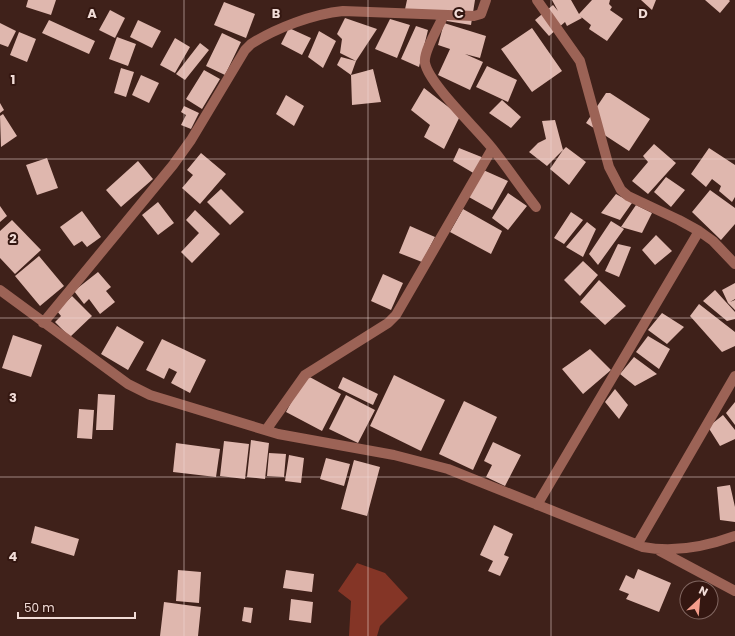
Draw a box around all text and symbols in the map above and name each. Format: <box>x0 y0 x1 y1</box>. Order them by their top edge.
text: A <box>87 4 97 23</box>
text: B <box>272 4 281 23</box>
text: C <box>454 4 464 23</box>
text: D <box>638 4 648 23</box>
text: 1 <box>11 70 15 89</box>
text: 2 <box>9 229 17 248</box>
text: 3 <box>9 388 17 407</box>
text: 4 <box>9 547 18 566</box>
north arrow <box>679 580 719 620</box>
text: N <box>696 582 711 600</box>
scale bar <box>18 594 135 620</box>
text: 50 m <box>24 599 55 616</box>

